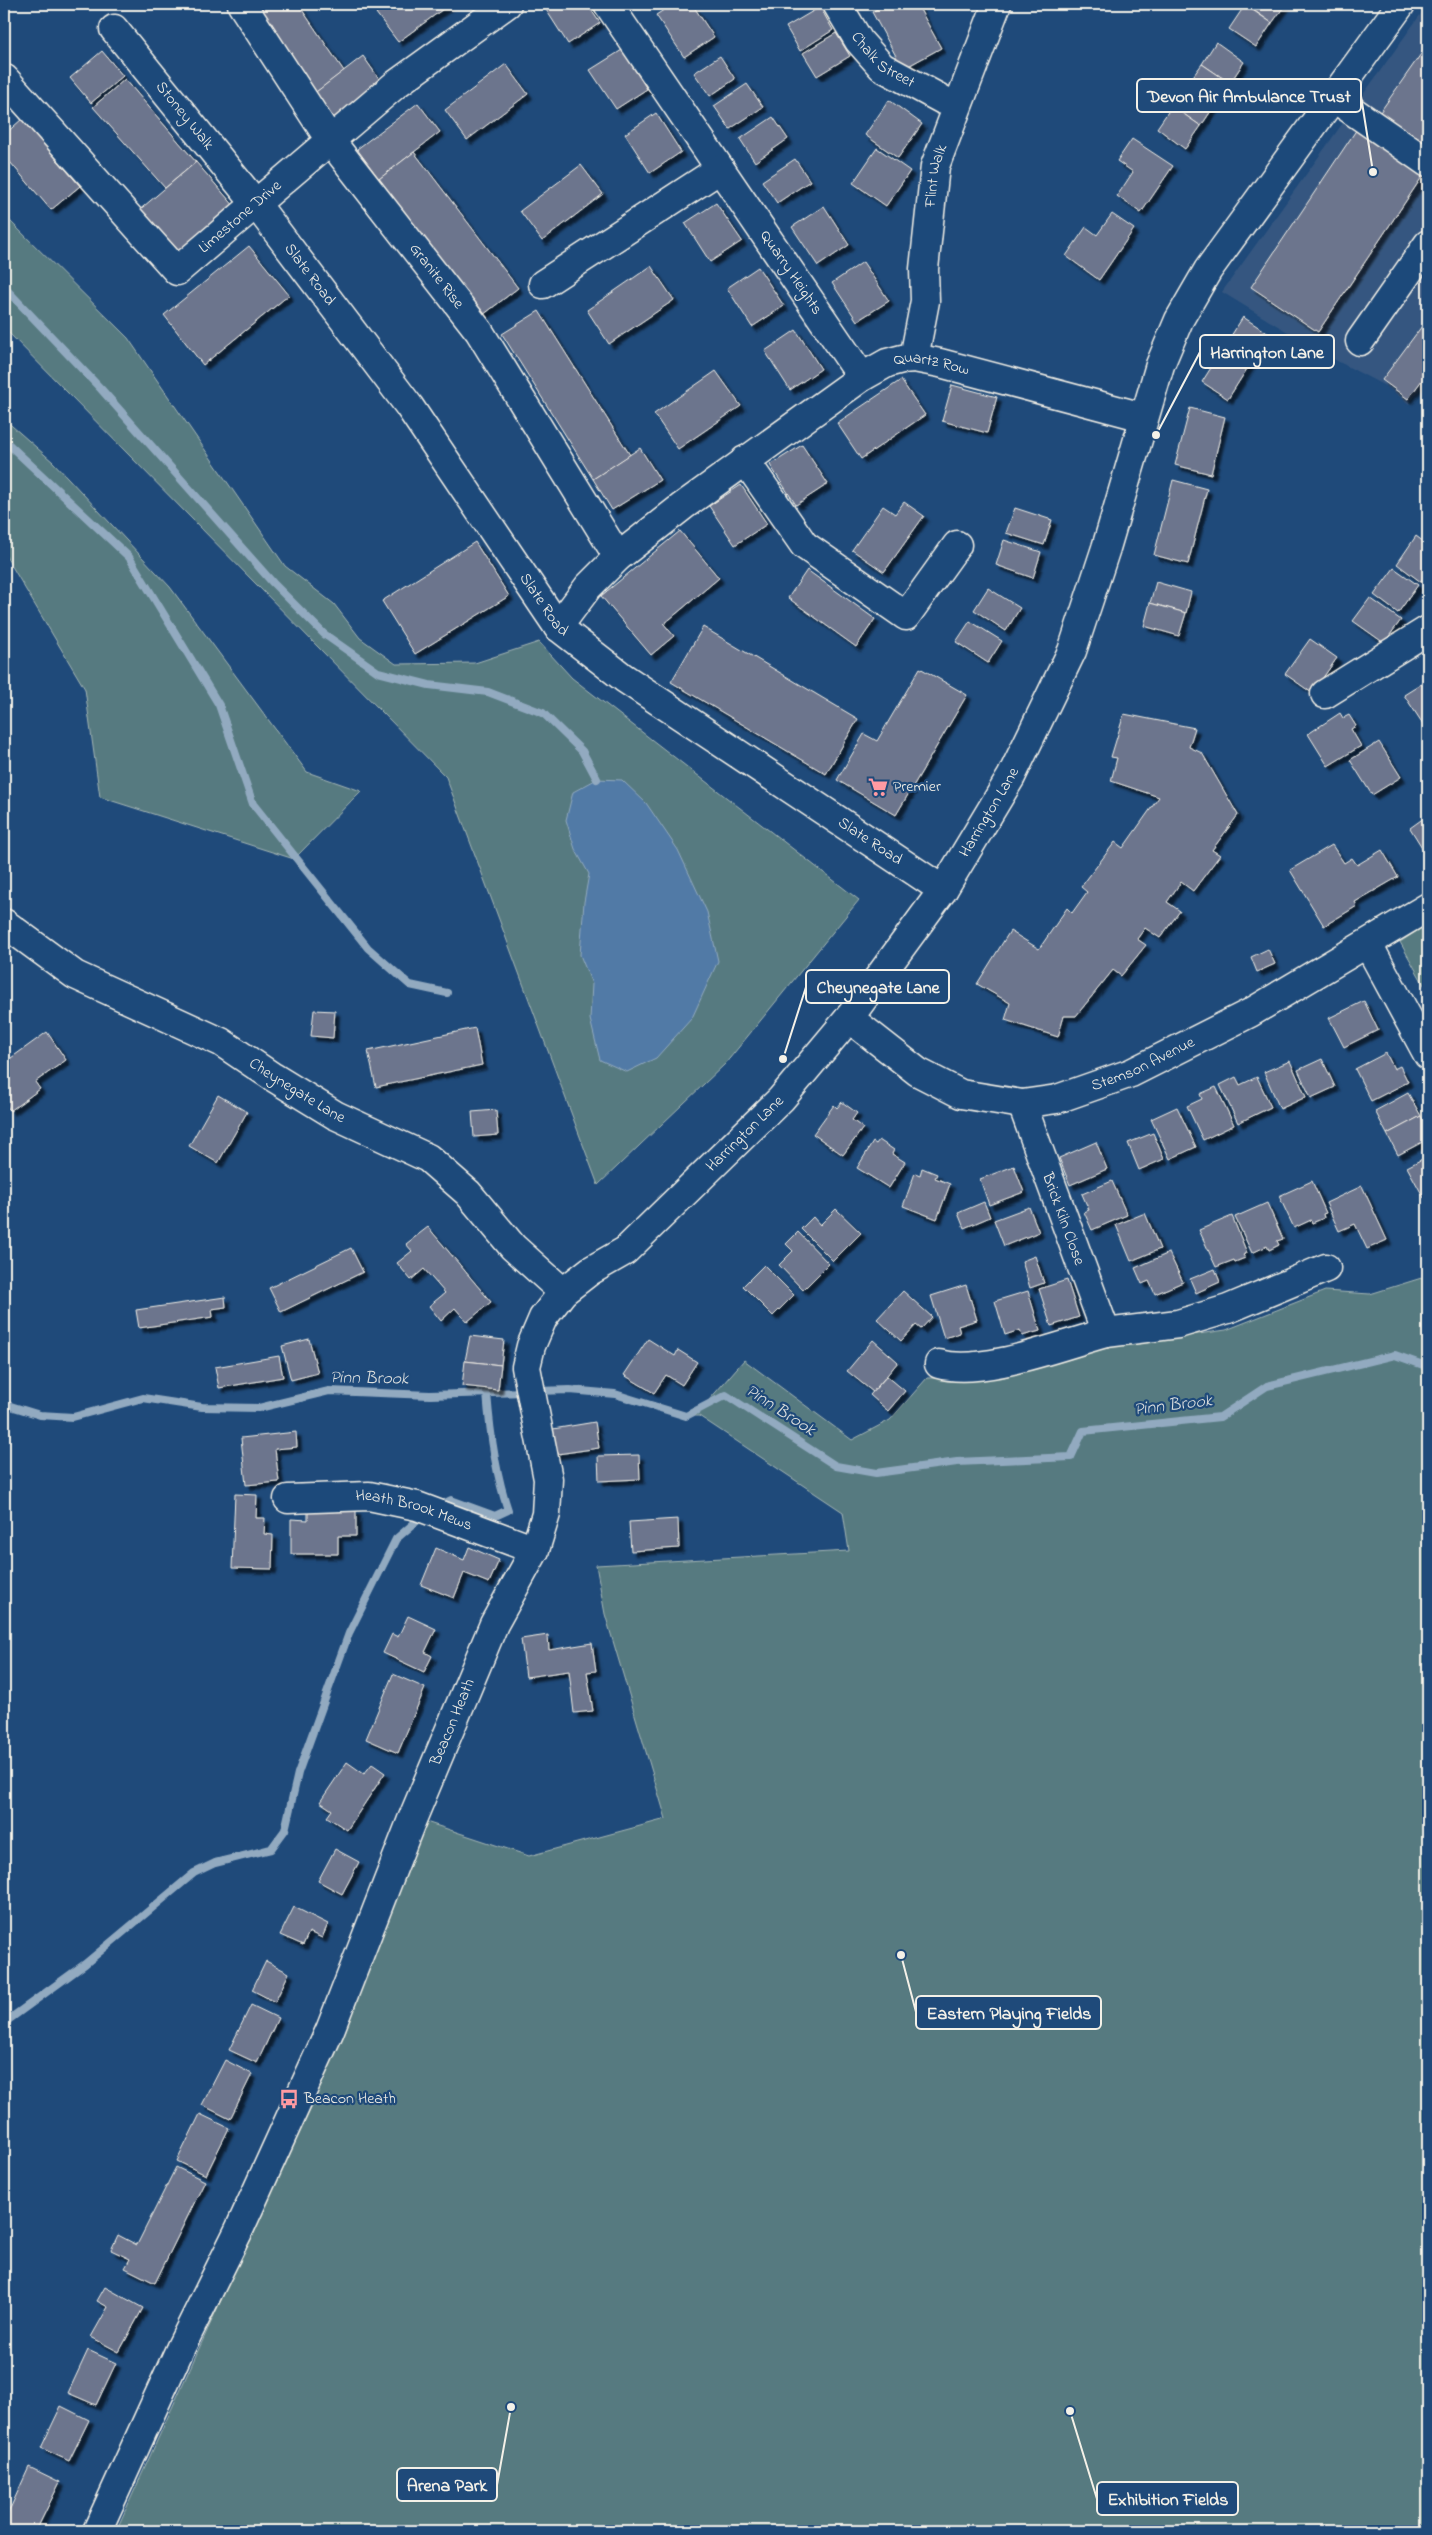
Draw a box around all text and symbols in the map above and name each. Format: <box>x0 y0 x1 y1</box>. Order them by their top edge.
street label: Chalk Street <box>844 27 920 95</box>
street label: Stoney Walk <box>149 76 221 156</box>
callout: Devon Air Ambulance Trust <box>1137 79 1361 112</box>
text: Devon Air Ambulance Trust <box>1146 85 1352 111</box>
street label: Flint Walk <box>919 140 955 210</box>
street label: Limestone Drive <box>193 174 288 259</box>
street label: Quarry Heights <box>753 225 828 320</box>
street label: Slate Road <box>278 238 341 311</box>
street label: Granite Rise <box>403 238 470 315</box>
callout: Harrington Lane <box>1200 335 1334 368</box>
text: Harrington Lane <box>1210 341 1325 368</box>
street label: Quartz Row <box>891 346 972 382</box>
street label: Slate Road <box>513 568 573 643</box>
street label: Harrington Lane <box>953 763 1026 862</box>
place label: Premier <box>893 775 941 799</box>
supermarket icon: Premier <box>867 776 889 798</box>
street label: Slate Road <box>833 811 907 872</box>
callout: Cheynegate Lane <box>806 970 949 1003</box>
text: Cheynegate Lane <box>816 976 941 1003</box>
street label: Stemson Avenue <box>1088 1030 1200 1098</box>
street label: Cheynegate Lane <box>244 1052 350 1130</box>
street label: Harrington Lane <box>701 1090 790 1178</box>
street label: Brick Kiln Close <box>1035 1168 1091 1269</box>
water label: Pinn Brook <box>329 1365 410 1393</box>
water label: Pinn Brook <box>740 1379 821 1444</box>
water label: Pinn Brook <box>1132 1388 1215 1424</box>
street label: Heath Brook Mews <box>355 1484 476 1538</box>
street label: Beacon Heath <box>424 1675 482 1770</box>
callout: Eastern Playing Fields <box>916 1996 1101 2029</box>
text: Eastern Playing Fields <box>927 2002 1091 2029</box>
place label: Beacon Heath <box>303 2087 396 2111</box>
bus stop icon: Beacon Heath <box>278 2088 300 2110</box>
callout: Arena Park <box>397 2468 497 2501</box>
text: Arena Park <box>407 2474 488 2500</box>
callout: Exhibition Fields <box>1097 2482 1238 2515</box>
text: Exhibition Fields <box>1108 2488 1228 2514</box>

